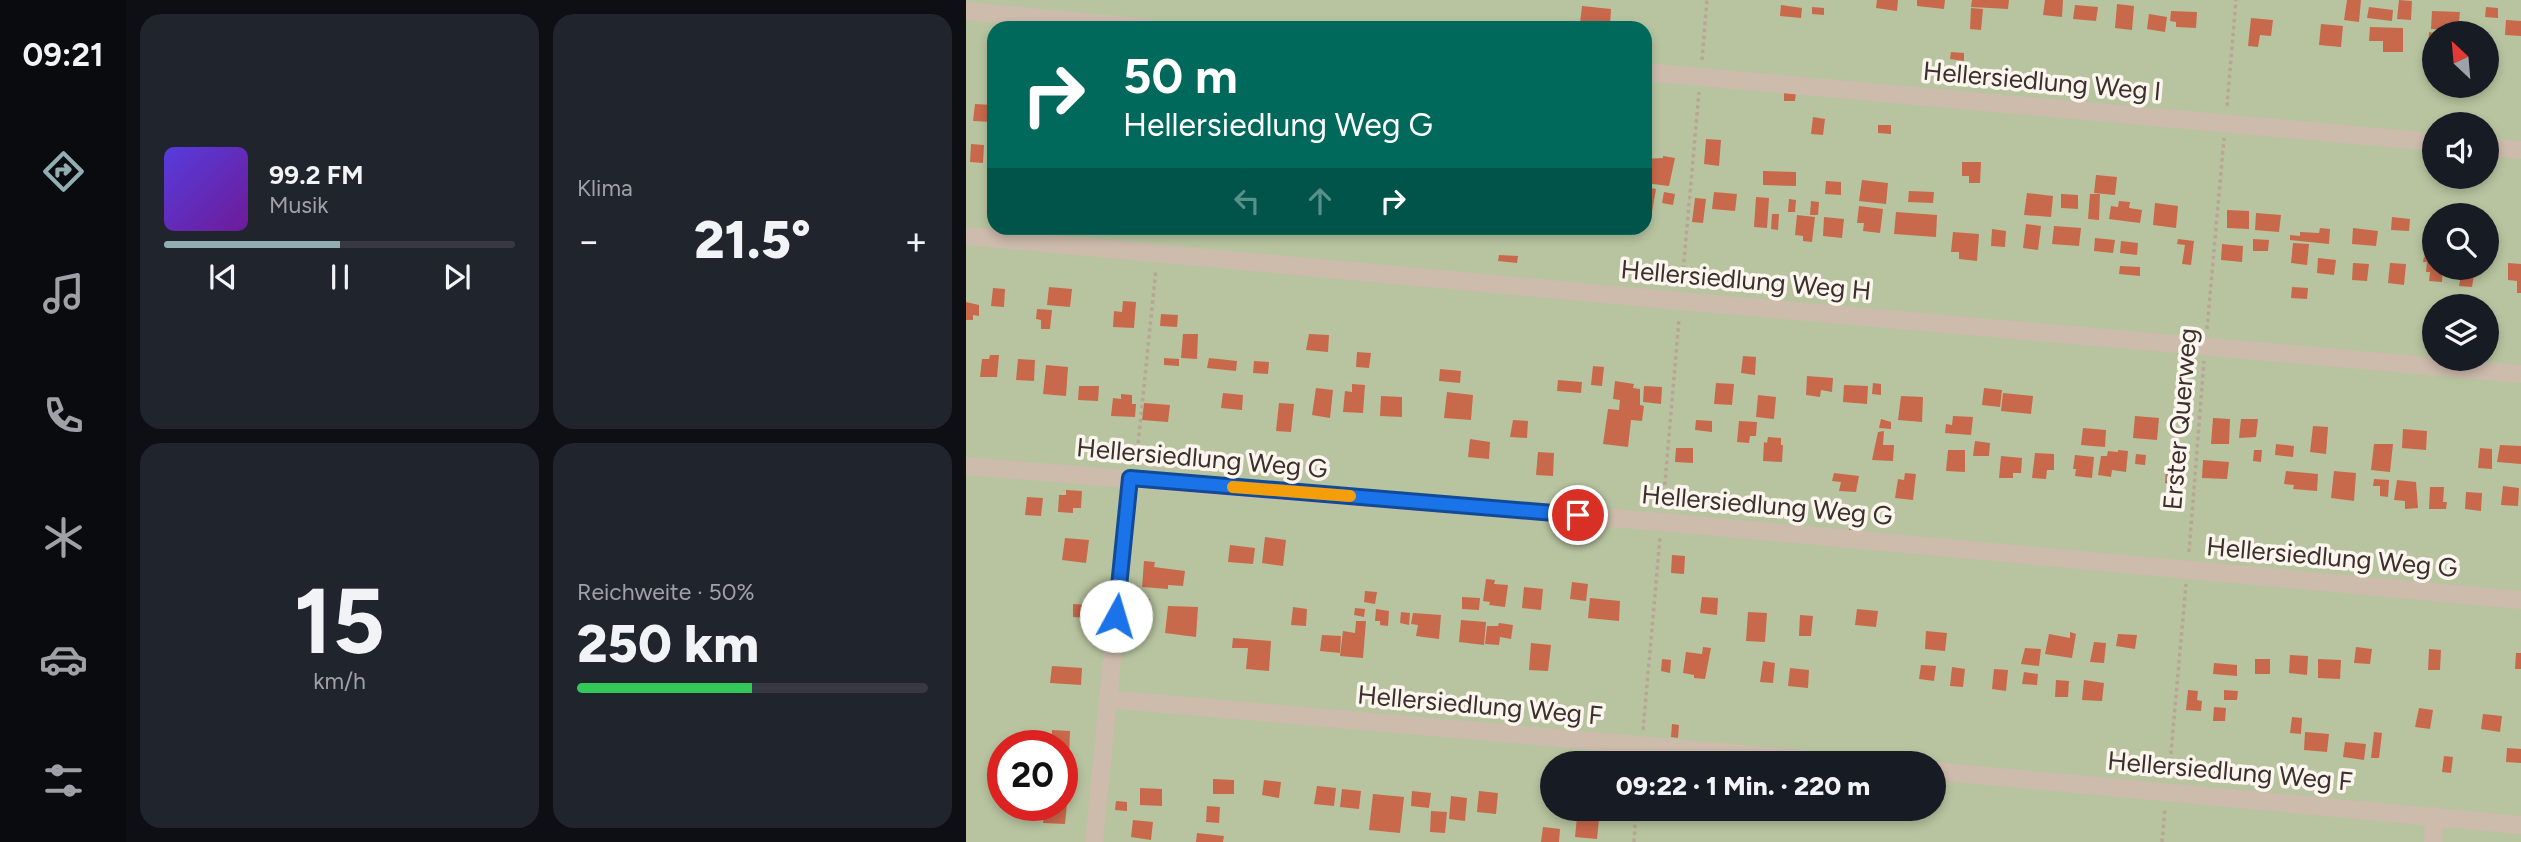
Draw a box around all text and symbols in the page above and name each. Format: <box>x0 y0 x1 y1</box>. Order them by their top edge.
north arrow <box>2422 21 2499 98</box>
map controls <box>2422 21 2499 371</box>
text: 09:21 <box>23 36 103 74</box>
text: 50 m <box>1123 46 1238 105</box>
icon: right <box>1008 49 1099 140</box>
street label: Hellersiedlung Weg I <box>1922 55 2162 107</box>
text: Hellersiedlung Weg G <box>1123 106 1433 144</box>
button: sound <box>2422 112 2499 189</box>
icon: directions <box>39 147 88 196</box>
text: 99.2 FM <box>269 159 364 191</box>
text: Klima <box>577 174 633 202</box>
icon: left <box>1228 182 1266 220</box>
icon: ahead <box>1301 182 1339 220</box>
icon: right <box>1374 182 1412 220</box>
text: Musik <box>269 191 329 219</box>
button: search <box>2422 203 2499 280</box>
text: 21.5° <box>694 209 811 271</box>
text: − <box>577 218 601 264</box>
text: + <box>904 218 928 264</box>
street label: Hellersiedlung Weg H <box>1619 253 1873 307</box>
icon: previous <box>204 258 242 296</box>
icon: pause <box>321 258 359 296</box>
icon: next <box>438 258 476 296</box>
icon: music <box>39 269 88 318</box>
button: layers <box>2422 294 2499 371</box>
street label: Erster Querweg <box>2156 327 2204 511</box>
icon: phone <box>39 391 88 440</box>
street label: Hellersiedlung Weg G <box>1075 431 1329 485</box>
street label: Hellersiedlung Weg G <box>1640 478 1894 532</box>
pin <box>1548 485 1608 545</box>
icon: arrive <box>1559 496 1597 534</box>
icon: climate <box>39 513 88 562</box>
street label: Hellersiedlung Weg G <box>2205 530 2459 584</box>
text: 15 <box>294 567 385 676</box>
text: Reichweite · 50% <box>577 578 755 606</box>
position arrow <box>1079 579 1153 653</box>
text: 250 km <box>577 613 759 675</box>
icon: car <box>39 635 88 684</box>
text: km/h <box>313 667 366 695</box>
street label: Hellersiedlung Weg F <box>1356 678 1604 732</box>
speed limit sign: 20 <box>987 730 1078 821</box>
street label: Hellersiedlung Weg F <box>2106 744 2354 798</box>
icon: filters <box>39 756 88 805</box>
text: 09:22 · 1 Min. · 220 m <box>1616 770 1870 802</box>

